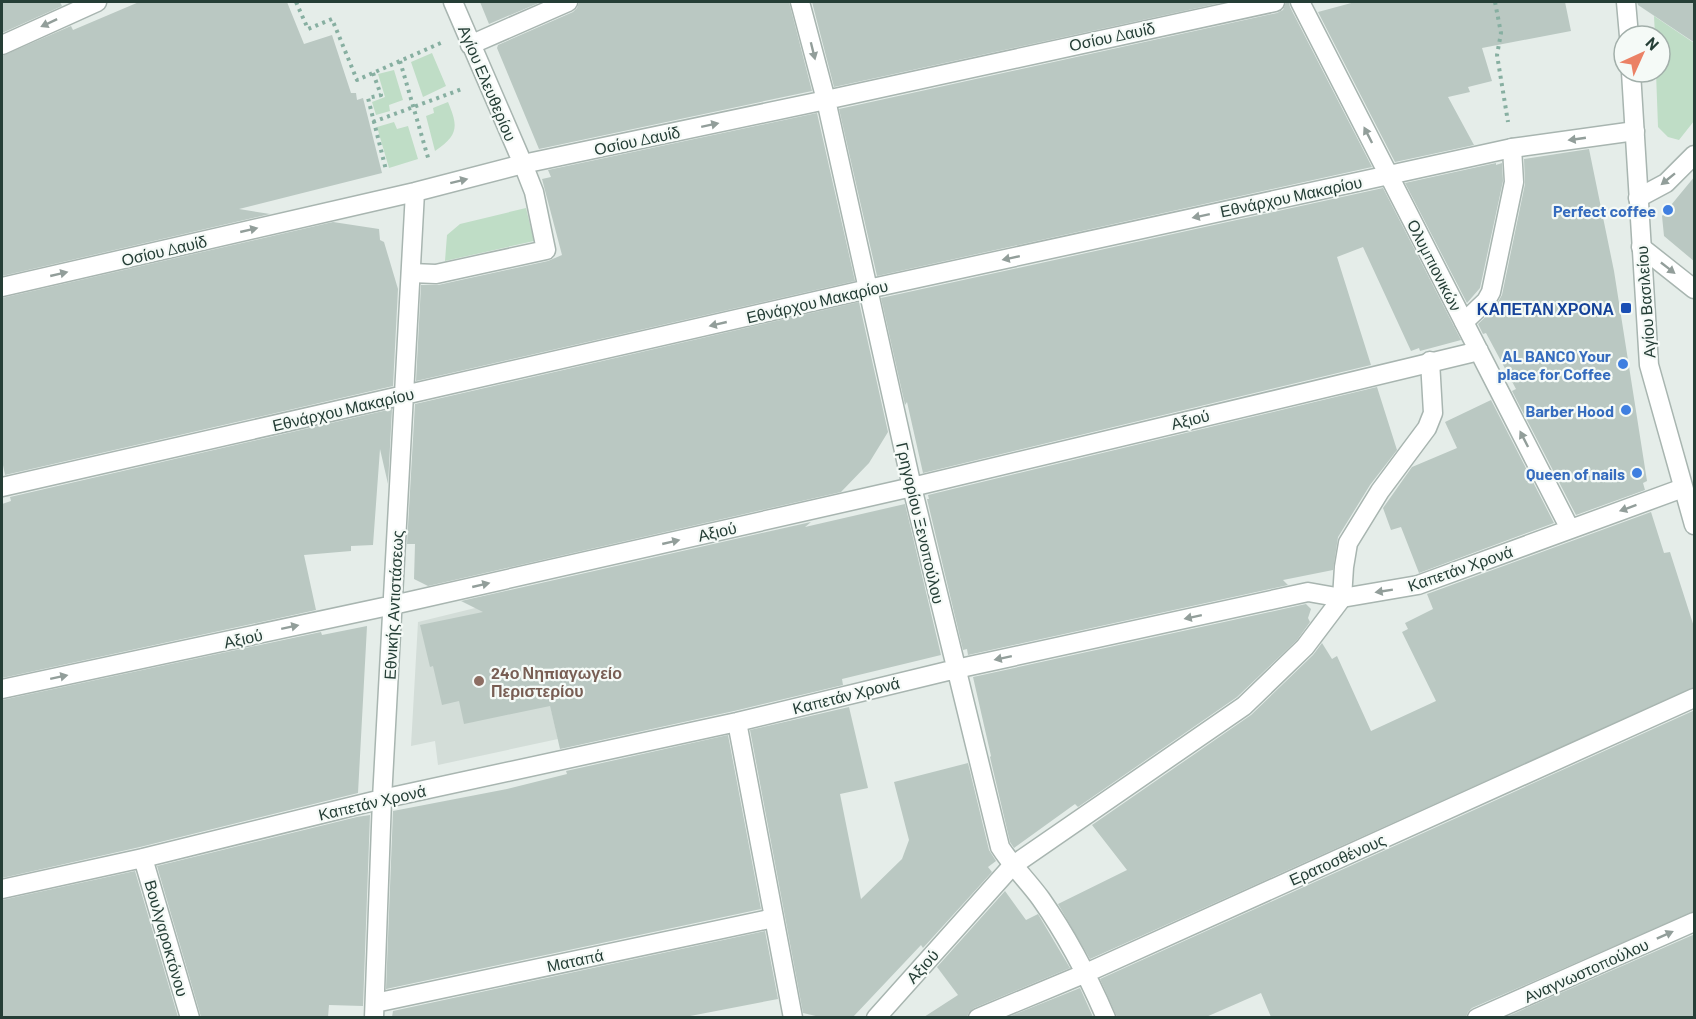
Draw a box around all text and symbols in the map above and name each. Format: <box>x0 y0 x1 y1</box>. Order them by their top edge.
street label: Οσίου Δαυίδ <box>1067 18 1157 54</box>
one-way arrow <box>41 19 58 28</box>
street label: Αγίου Ελευθερίου <box>455 22 521 144</box>
north arrow <box>1612 24 1672 84</box>
text: N <box>1642 33 1663 54</box>
one-way arrow <box>809 42 818 60</box>
one-way arrow <box>701 119 720 129</box>
street label: Οσίου Δαυίδ <box>592 122 682 158</box>
one-way arrow <box>1363 126 1373 143</box>
one-way arrow <box>1568 134 1587 144</box>
street label: Εθνάρχου Μακαρίου <box>1218 172 1364 220</box>
one-way arrow <box>1661 172 1676 185</box>
one-way arrow <box>450 175 468 185</box>
place label: Perfect coffee <box>1553 201 1656 220</box>
marker: Perfect coffee <box>1661 203 1675 217</box>
one-way arrow <box>1191 212 1210 221</box>
street label: Ολυμπιονικών <box>1404 216 1466 314</box>
one-way arrow <box>239 225 258 235</box>
street label: Οσίου Δαυίδ <box>119 231 209 269</box>
street label: Αγίου Βασιλείου <box>1632 245 1658 359</box>
one-way arrow <box>1001 254 1020 263</box>
one-way arrow <box>1660 261 1676 274</box>
one-way arrow <box>49 269 68 279</box>
street label: Εθνάρχου Μακαρίου <box>744 275 890 327</box>
place label: ΚΑΠΕΤΑΝ ΧΡΟΝΑ <box>1477 299 1614 318</box>
marker: ΚΑΠΕΤΑΝ ΧΡΟΝΑ <box>1619 301 1633 315</box>
one-way arrow <box>709 319 727 329</box>
place label: AL BANCO Your place for Coffee <box>1497 346 1611 383</box>
marker: AL BANCO Your place for Coffee <box>1616 357 1630 371</box>
street label: Εθνάρχου Μακαρίου <box>270 383 416 435</box>
place label: Barber Hood <box>1526 401 1614 420</box>
marker: Barber Hood <box>1619 403 1633 417</box>
street label: Αξιού <box>1169 405 1211 434</box>
one-way arrow <box>1519 431 1529 448</box>
street label: Γρηγορίου Ξενοπούλου <box>893 440 949 606</box>
place label: Queen of nails <box>1526 464 1625 483</box>
marker: Queen of nails <box>1630 466 1644 480</box>
one-way arrow <box>1619 503 1637 513</box>
street label: Αξιού <box>696 517 738 546</box>
street label: Εθνικής Αντιστάσεως <box>380 530 406 680</box>
one-way arrow <box>662 536 680 546</box>
street label: Καπετάν Χρονά <box>1405 541 1515 595</box>
one-way arrow <box>472 580 490 590</box>
one-way arrow <box>1375 586 1394 595</box>
one-way arrow <box>1183 613 1202 622</box>
one-way arrow <box>281 622 300 632</box>
street label: Αξιού <box>222 625 264 652</box>
one-way arrow <box>993 654 1012 664</box>
place label: 24ο Νηπιαγωγείο Περιστερίου <box>491 663 622 700</box>
one-way arrow <box>49 672 68 681</box>
street label: Καπετάν Χρονά <box>790 673 902 717</box>
marker: 24ο Νηπιαγωγείο Περιστερίου <box>472 674 486 688</box>
street label: Καπετάν Χρονά <box>316 780 428 824</box>
street label: Ερατοσθένους <box>1286 829 1388 889</box>
street label: Βουλγαροκτόνου <box>141 877 193 999</box>
one-way arrow <box>1657 930 1674 939</box>
street label: Αναγνωστοπούλου <box>1521 934 1651 1006</box>
street label: Ματαπά <box>545 945 605 975</box>
street label: Αξιού <box>902 945 943 988</box>

